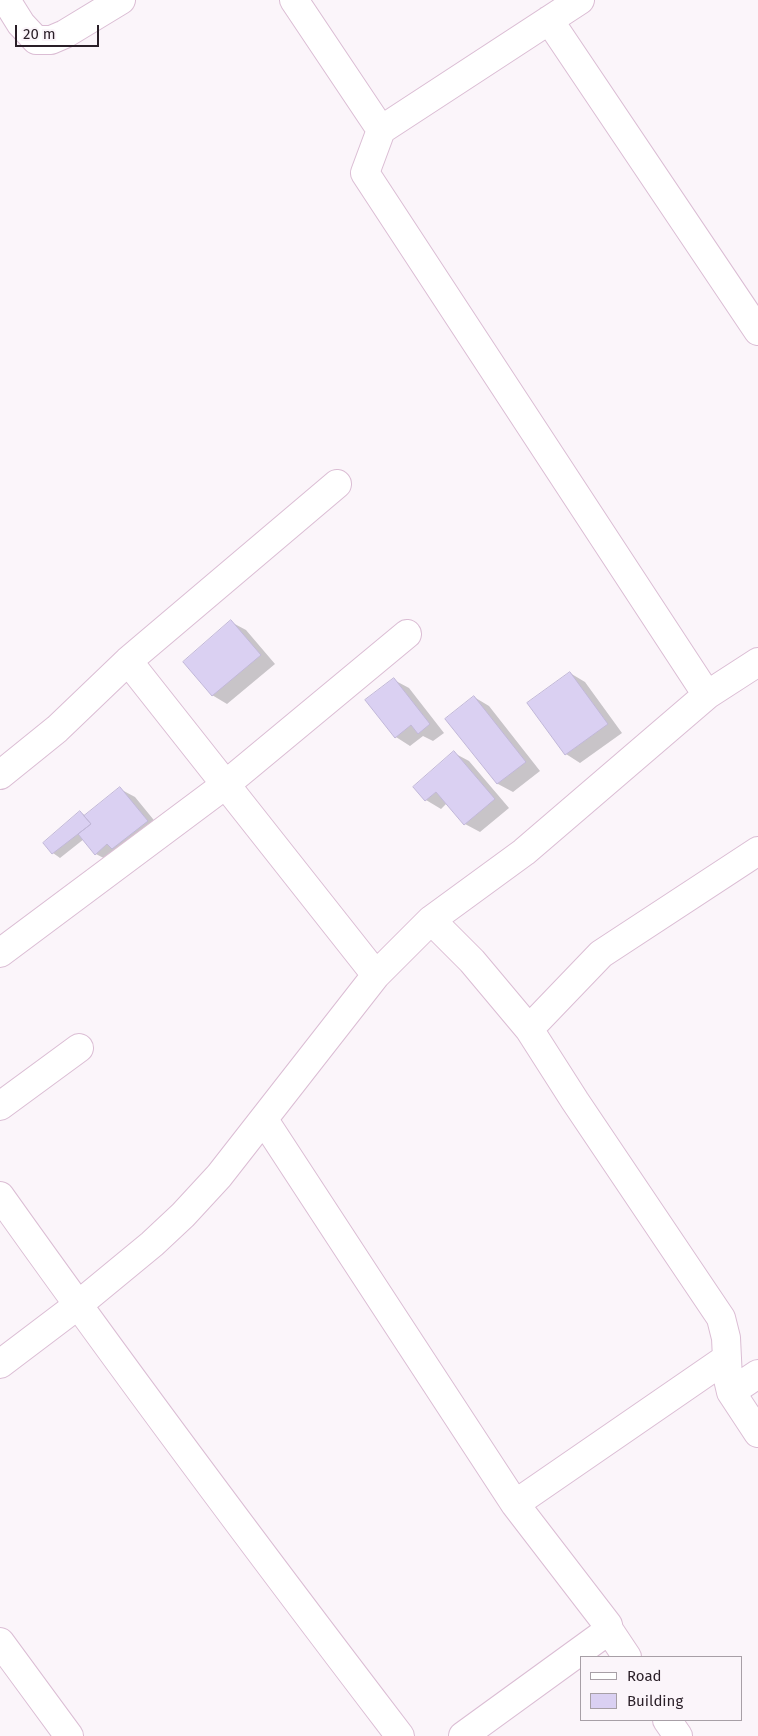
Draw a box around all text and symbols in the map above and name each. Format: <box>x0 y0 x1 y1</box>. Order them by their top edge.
scale bar <box>18 15 101 47</box>
text: 20 m <box>23 25 56 43</box>
legend <box>580 1656 743 1721</box>
text: Road <box>627 1667 662 1685</box>
text: Building <box>627 1692 683 1710</box>

